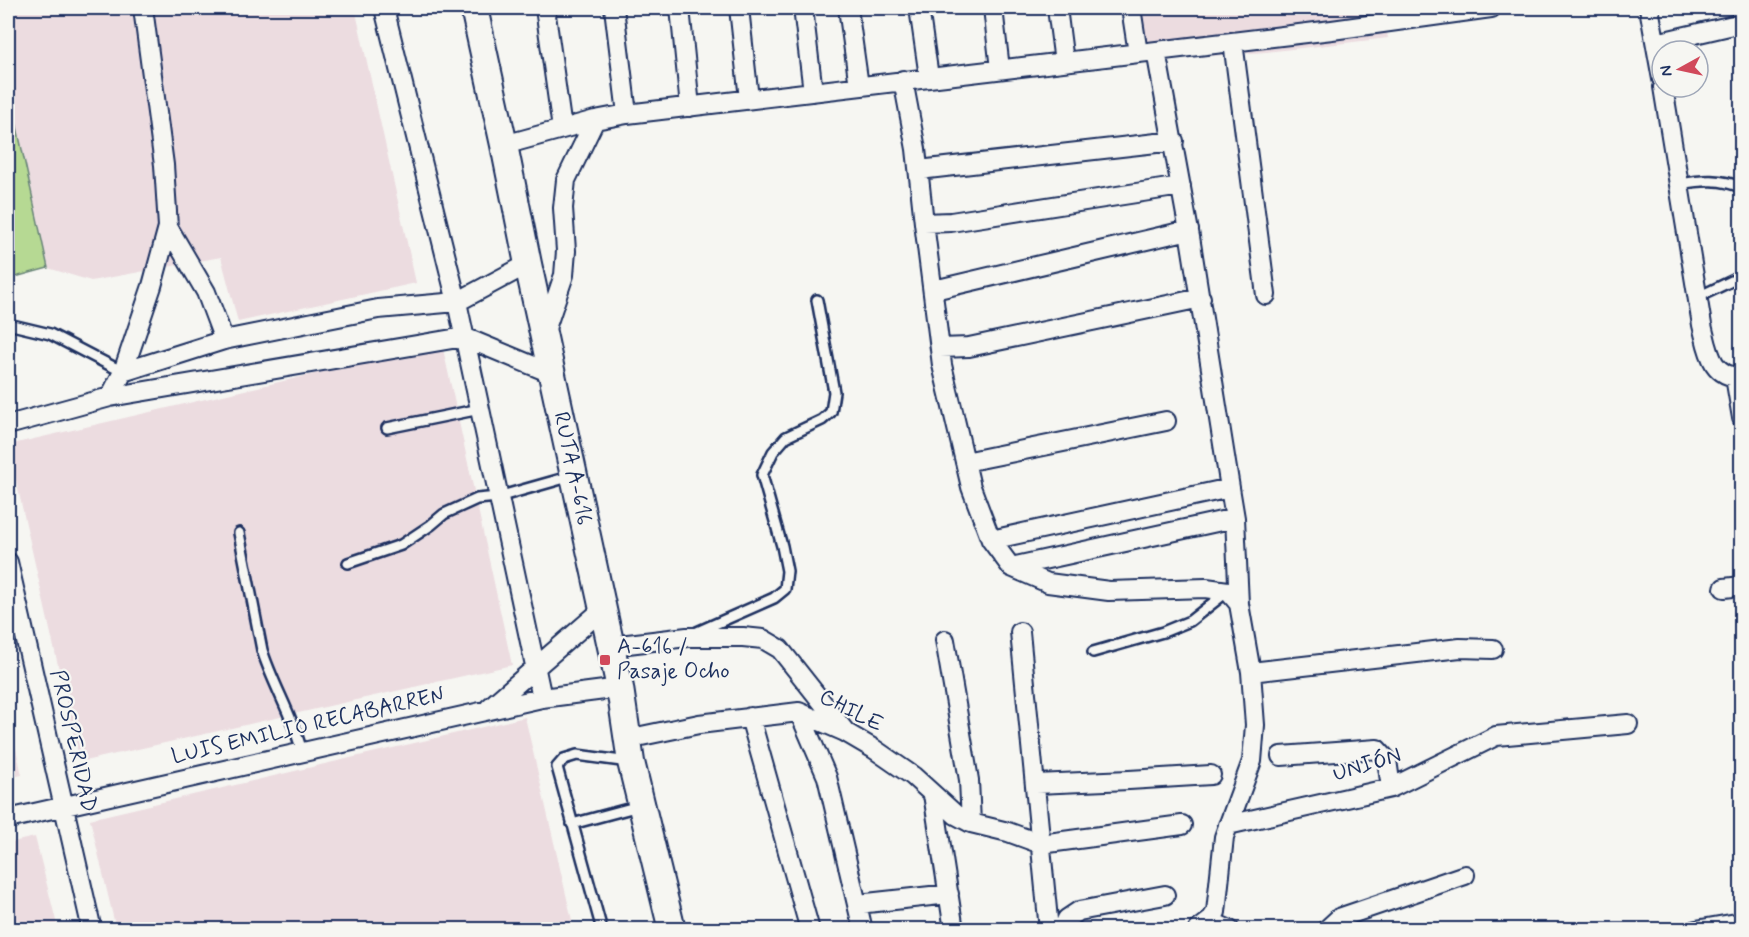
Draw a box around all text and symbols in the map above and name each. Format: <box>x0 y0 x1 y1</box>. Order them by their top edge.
north arrow <box>1650 39 1710 99</box>
text: N <box>1655 64 1678 78</box>
street label: RUTA A-616 <box>547 409 598 528</box>
place label: A-616 / Pasaje Ocho <box>617 633 730 686</box>
marker: A-616 / Pasaje Ocho <box>598 653 612 667</box>
street label: PROSPERIDAD <box>43 667 103 815</box>
street label: LUIS EMILIO RECABARREN <box>169 681 447 771</box>
street label: CHILE <box>814 683 888 739</box>
street label: UNIÓN <box>1329 741 1405 789</box>

